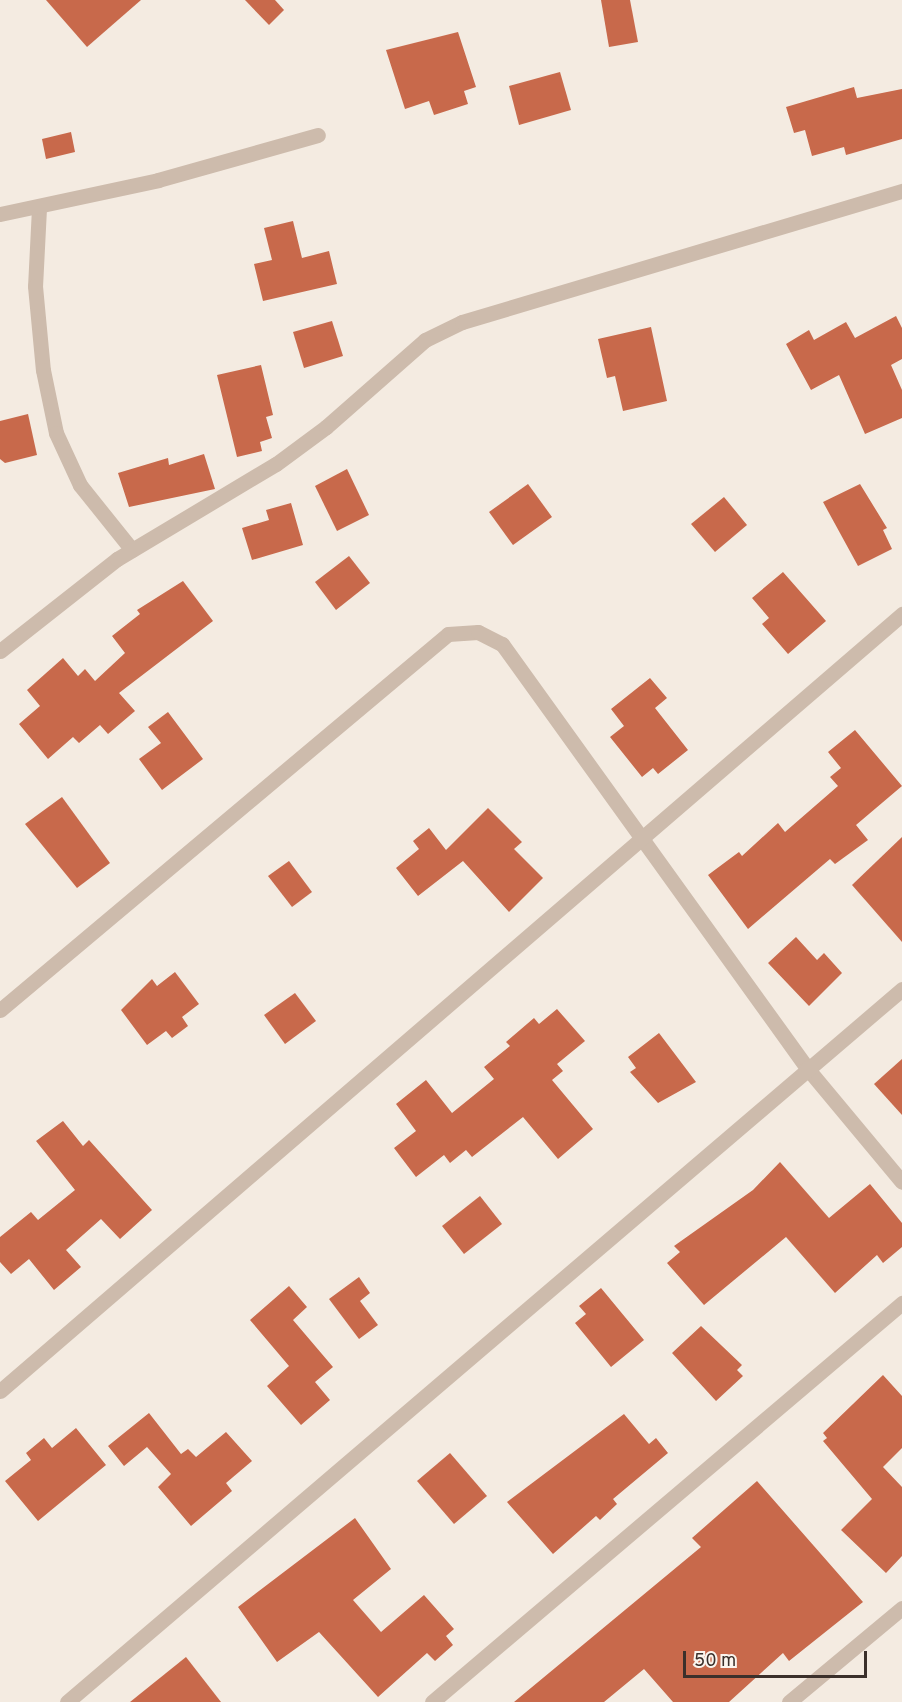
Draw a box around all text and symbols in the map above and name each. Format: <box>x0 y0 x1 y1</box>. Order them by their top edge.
scale bar <box>686 1639 870 1677</box>
text: 50 m <box>694 1650 736 1673</box>

